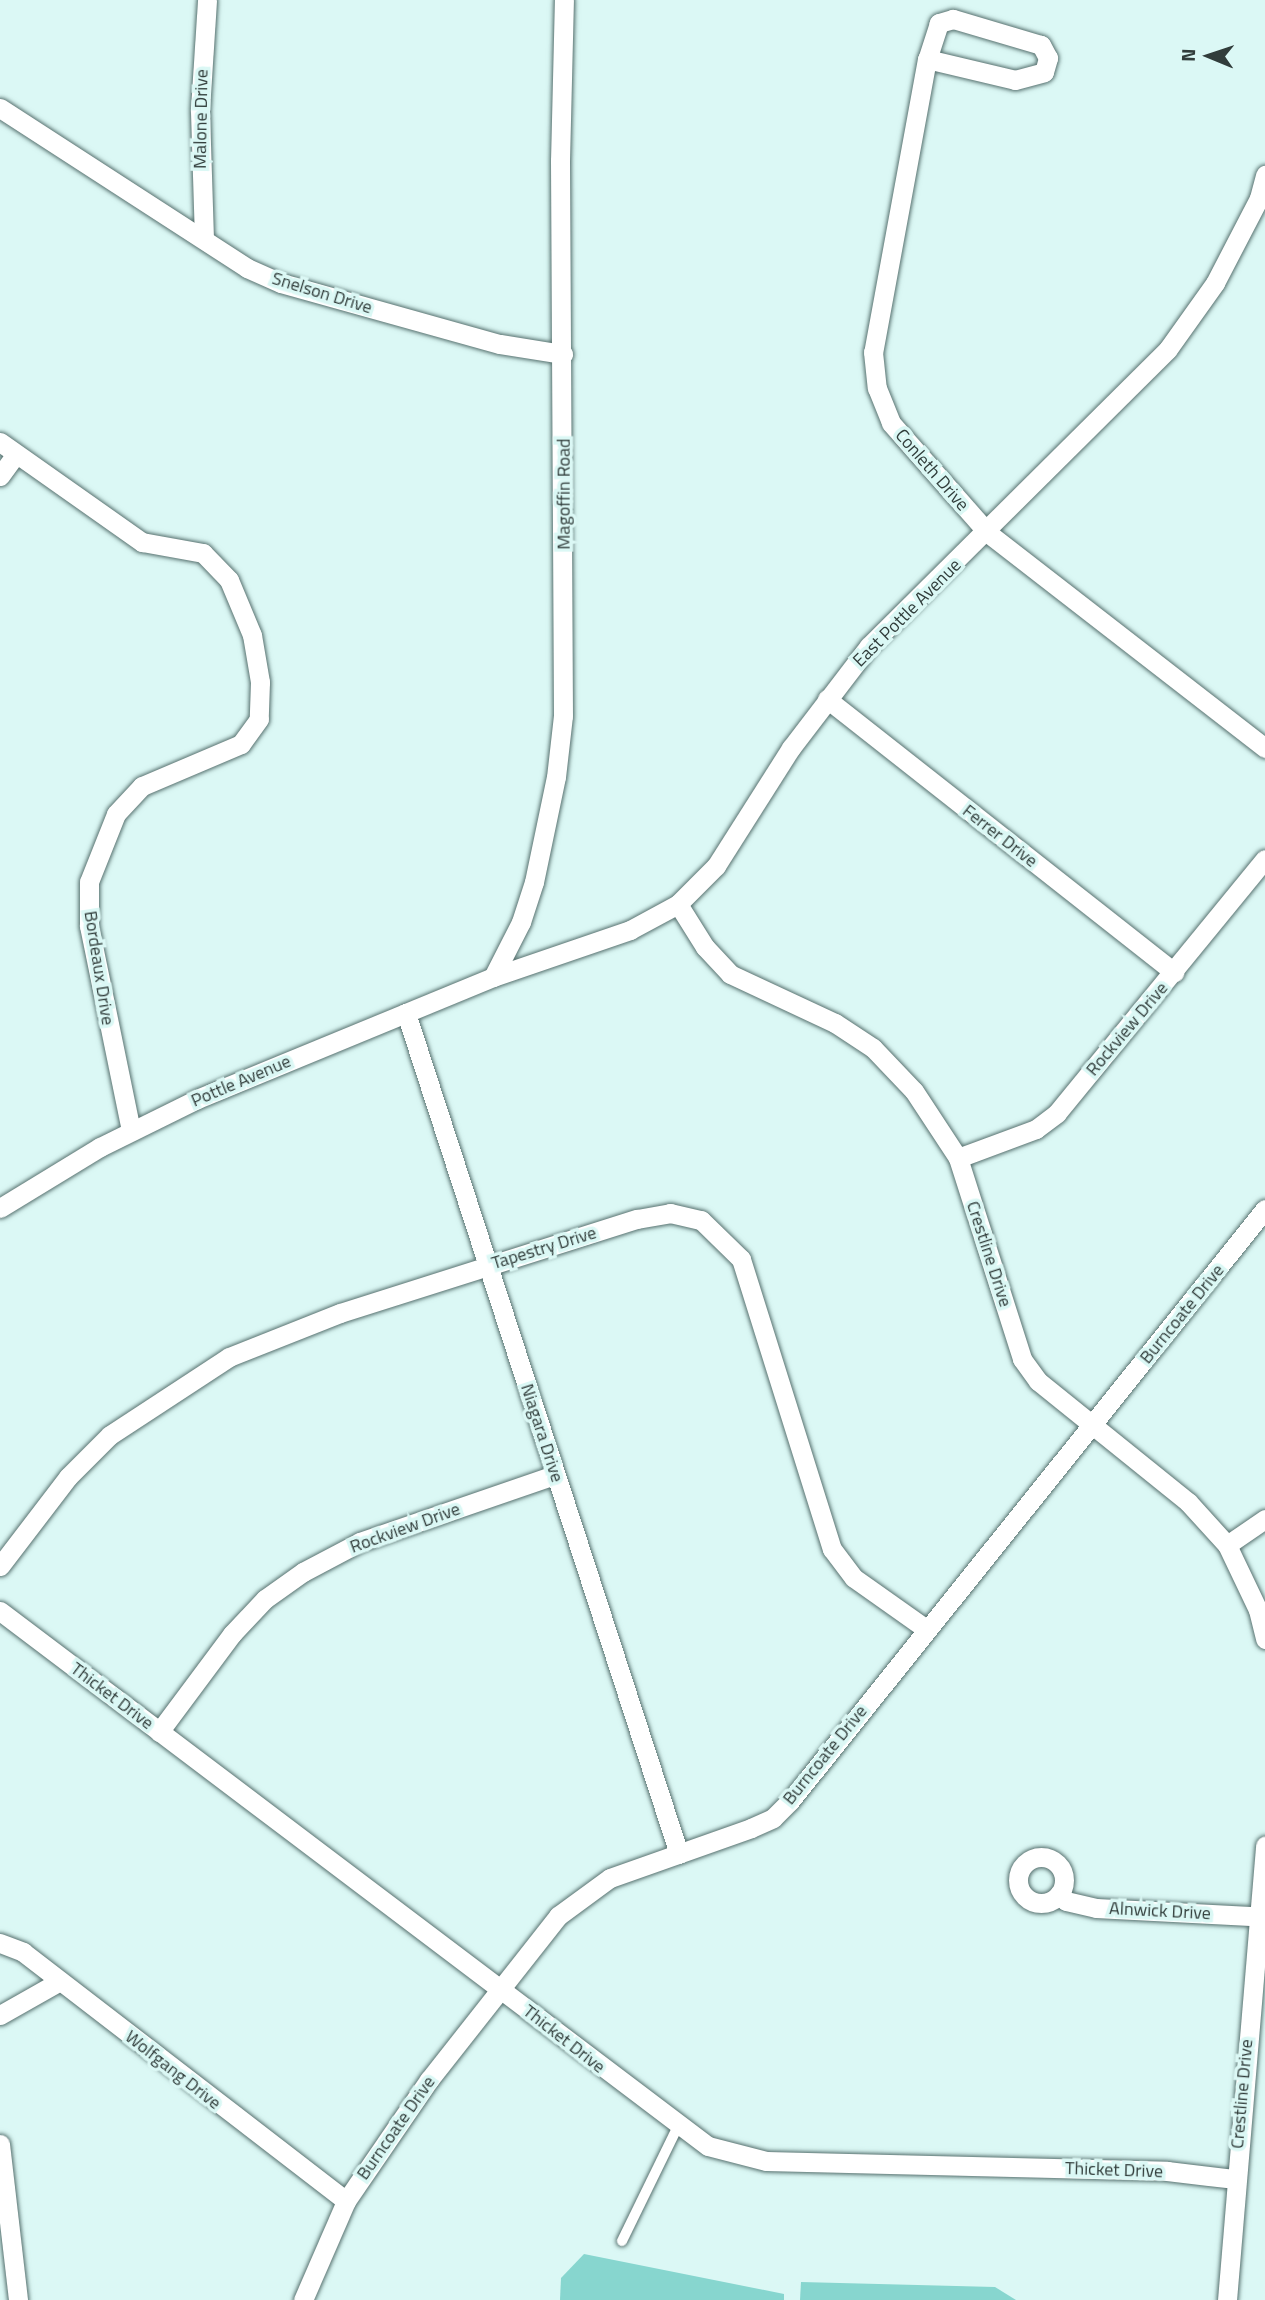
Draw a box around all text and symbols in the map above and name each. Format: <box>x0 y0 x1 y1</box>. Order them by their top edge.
north arrow <box>1174 21 1244 91</box>
text: N <box>1173 48 1202 62</box>
street label: Malone Drive <box>189 69 213 169</box>
street label: Snelson Drive <box>269 268 375 318</box>
street label: Conleth Drive <box>891 425 973 515</box>
street label: Magoffin Road <box>553 438 575 550</box>
street label: East Pottle Avenue <box>849 555 965 671</box>
street label: Ferrer Drive <box>958 800 1042 872</box>
street label: Bordeaux Drive <box>79 909 119 1027</box>
street label: Rockview Drive <box>1082 978 1172 1080</box>
street label: Pottle Avenue <box>188 1050 294 1112</box>
street label: Crestline Drive <box>962 1198 1016 1310</box>
street label: Tapestry Drive <box>489 1222 599 1274</box>
street label: Burncoate Drive <box>1135 1260 1229 1368</box>
street label: Niagara Drive <box>516 1381 568 1485</box>
street label: Rockview Drive <box>347 1498 463 1558</box>
street label: Thicket Drive <box>66 1658 158 1734</box>
street label: Burncoate Drive <box>778 1701 872 1809</box>
street label: Alnwick Drive <box>1109 1898 1211 1924</box>
street label: Thicket Drive <box>519 2000 609 2078</box>
street label: Wolfgang Drive <box>121 2026 225 2114</box>
street label: Crestline Drive <box>1226 2038 1258 2150</box>
street label: Burncoate Drive <box>352 2072 440 2184</box>
street label: Thicket Drive <box>1065 2157 1163 2183</box>

